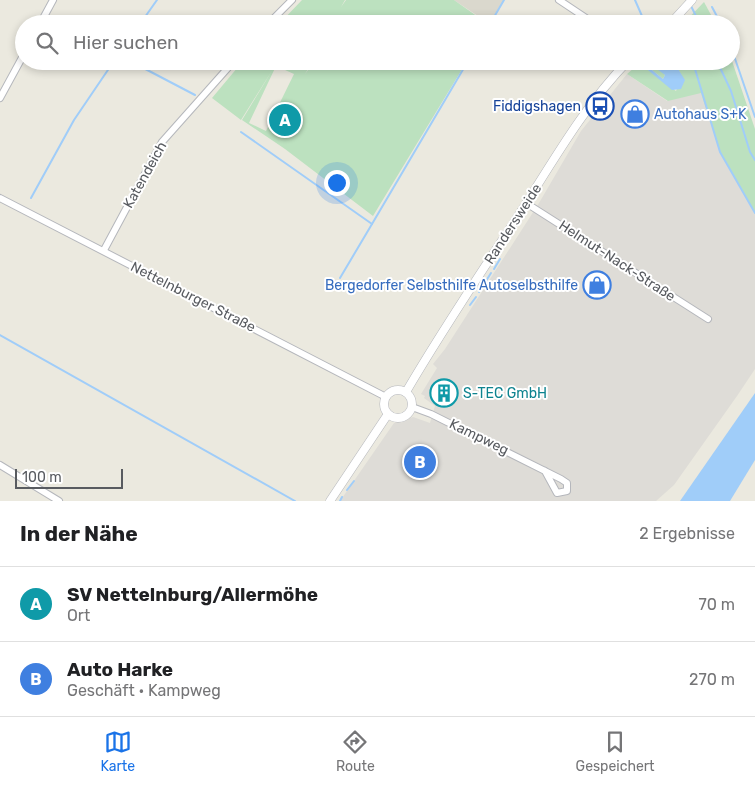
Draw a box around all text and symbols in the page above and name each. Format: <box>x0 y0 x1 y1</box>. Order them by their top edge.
search box <box>15 15 740 70</box>
icon: search <box>33 29 61 57</box>
text: Hier suchen <box>73 31 179 54</box>
bus stop icon: Fiddigshagen <box>585 91 615 121</box>
place label: Fiddigshagen <box>493 98 581 115</box>
shop icon: Autohaus S+K <box>620 99 650 129</box>
pin: A <box>269 101 301 139</box>
place label: Autohaus S+K <box>654 106 747 123</box>
street label: Katendeich <box>120 139 170 211</box>
your location <box>324 170 350 196</box>
street label: Randersweide <box>481 181 545 267</box>
street label: Helmut-Nack-Straße <box>555 217 679 305</box>
street label: Nettelnburger Straße <box>128 258 258 336</box>
shop icon: Bergedorfer Selbsthilfe Autoselbsthilfe <box>582 270 612 300</box>
place label: Bergedorfer Selbsthilfe Autoselbsthilfe <box>325 277 578 294</box>
building icon: S-TEC GmbH <box>429 378 459 408</box>
place label: S-TEC GmbH <box>463 385 547 402</box>
street label: Kampweg <box>447 415 511 459</box>
pin: B <box>404 443 436 481</box>
scale bar <box>15 466 122 489</box>
text: 100 m <box>22 469 62 486</box>
text: In der Nähe <box>20 521 138 546</box>
text: 2 Ergebnisse <box>639 524 735 543</box>
text: SV Nettelnburg/Allermöhe <box>67 583 318 606</box>
text: A <box>30 595 42 614</box>
text: 70 m <box>698 595 735 614</box>
text: Ort <box>67 606 90 625</box>
text: Auto Harke <box>67 658 173 681</box>
text: B <box>30 670 42 689</box>
text: 270 m <box>689 670 735 689</box>
text: Geschäft · Kampweg <box>67 681 221 700</box>
tab: Karte <box>100 728 135 775</box>
tab: Route <box>336 728 375 775</box>
tab: Gespeichert <box>576 728 655 775</box>

